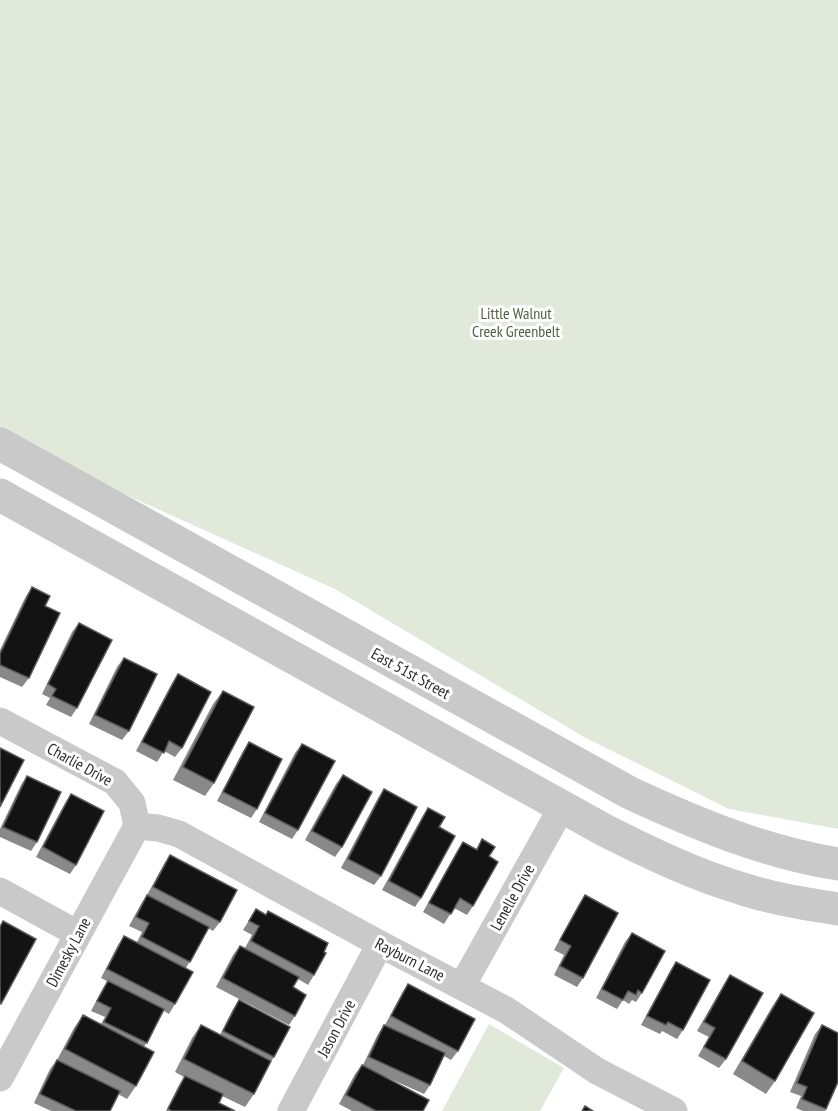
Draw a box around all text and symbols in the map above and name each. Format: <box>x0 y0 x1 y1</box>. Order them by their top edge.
park label: Little Walnut Creek Greenbelt <box>472 303 561 341</box>
street label: East 51st Street <box>368 643 454 703</box>
street label: Charlie Drive <box>44 738 116 790</box>
street label: Lenelle Drive <box>486 860 538 934</box>
street label: Dimesky Lane <box>41 914 95 990</box>
street label: Rayburn Lane <box>372 933 448 985</box>
street label: Jason Drive <box>312 996 359 1061</box>

